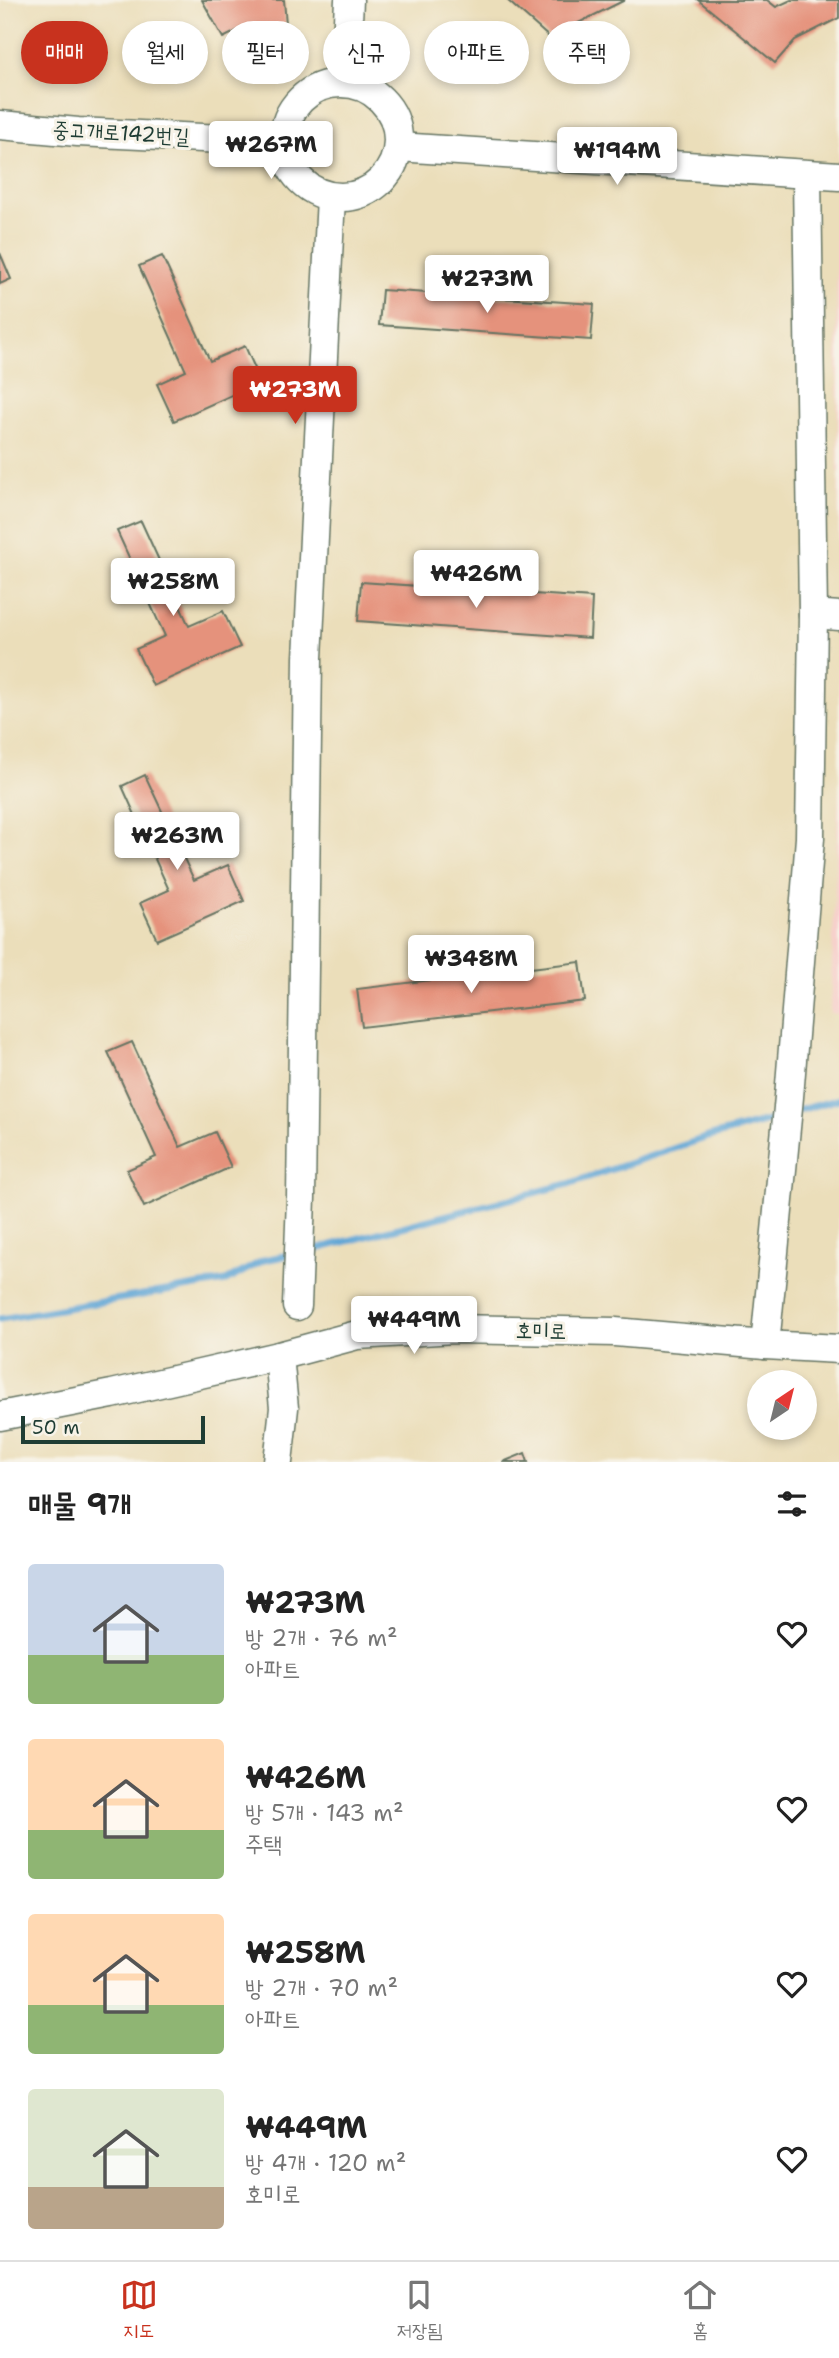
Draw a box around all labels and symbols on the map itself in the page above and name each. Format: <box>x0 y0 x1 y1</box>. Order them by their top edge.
street label: 중고개로142번길 <box>52 115 190 151</box>
pin: ₩267M <box>222 122 320 181</box>
pin: ₩194M <box>568 128 666 187</box>
pin: ₩273M <box>438 256 536 315</box>
pin: ₩273M <box>246 366 344 426</box>
pin: ₩426M <box>427 550 525 610</box>
pin: ₩258M <box>124 558 222 618</box>
pin: ₩263M <box>128 812 226 872</box>
pin: ₩348M <box>422 936 520 995</box>
pin: ₩449M <box>365 1296 463 1356</box>
street label: 호미로 <box>515 1317 567 1345</box>
north arrow <box>747 1370 817 1440</box>
scale bar <box>21 1413 205 1445</box>

